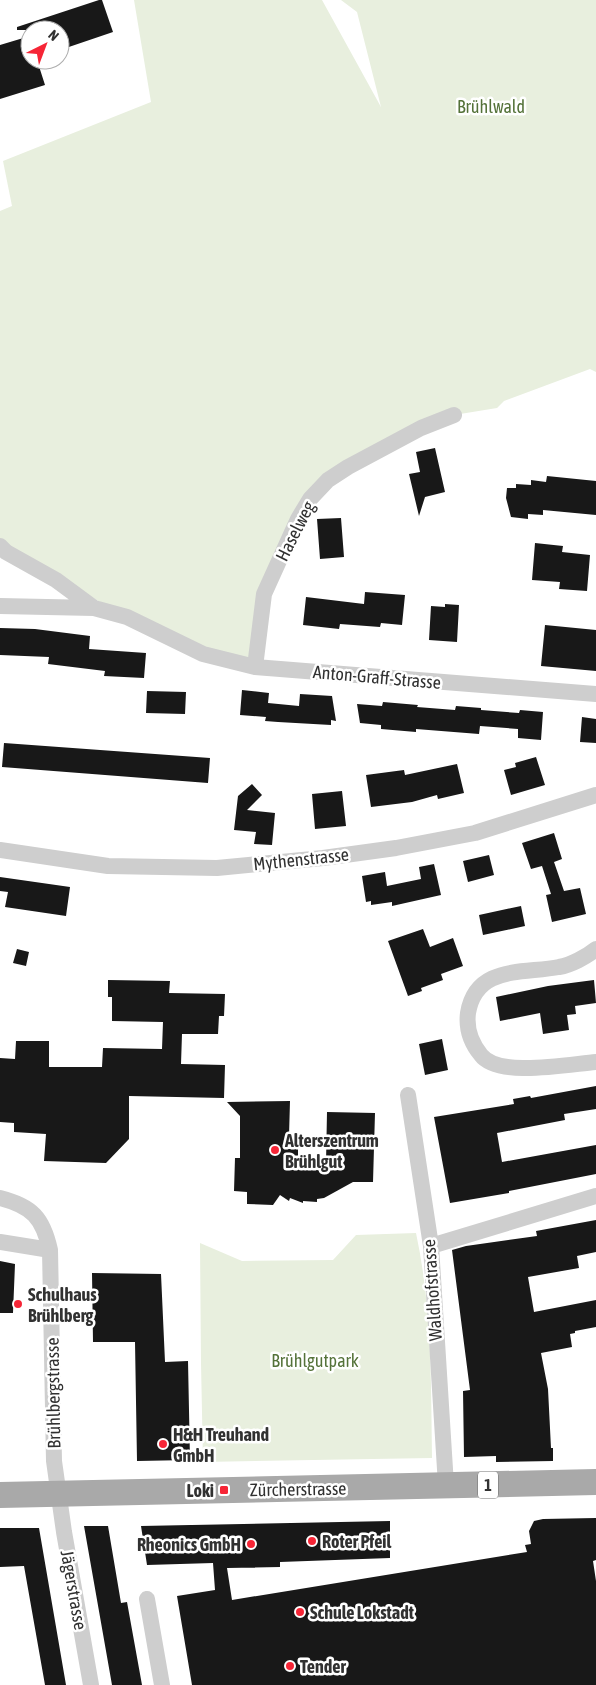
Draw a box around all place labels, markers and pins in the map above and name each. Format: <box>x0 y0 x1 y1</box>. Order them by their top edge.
place label: Alterszentrum Brühlgut <box>284 1130 379 1172</box>
marker: Alterszentrum Brühlgut <box>269 1144 281 1156</box>
place label: Schulhaus Brühlberg <box>28 1284 97 1326</box>
marker: Schulhaus Brühlberg <box>12 1298 24 1310</box>
place label: H&H Treuhand GmbH <box>173 1424 269 1466</box>
marker: H&H Treuhand GmbH <box>157 1438 169 1450</box>
place label: Loki <box>187 1480 214 1501</box>
marker: Loki <box>218 1484 230 1496</box>
place label: Roter Pfeil <box>322 1531 392 1552</box>
place label: Rheonics GmbH <box>137 1534 241 1555</box>
marker: Roter Pfeil <box>306 1535 318 1547</box>
marker: Rheonics GmbH <box>245 1538 257 1550</box>
place label: Schule Lokstadt <box>310 1602 415 1623</box>
marker: Schule Lokstadt <box>294 1606 306 1618</box>
place label: Tender <box>300 1656 346 1677</box>
marker: Tender <box>284 1660 296 1672</box>

